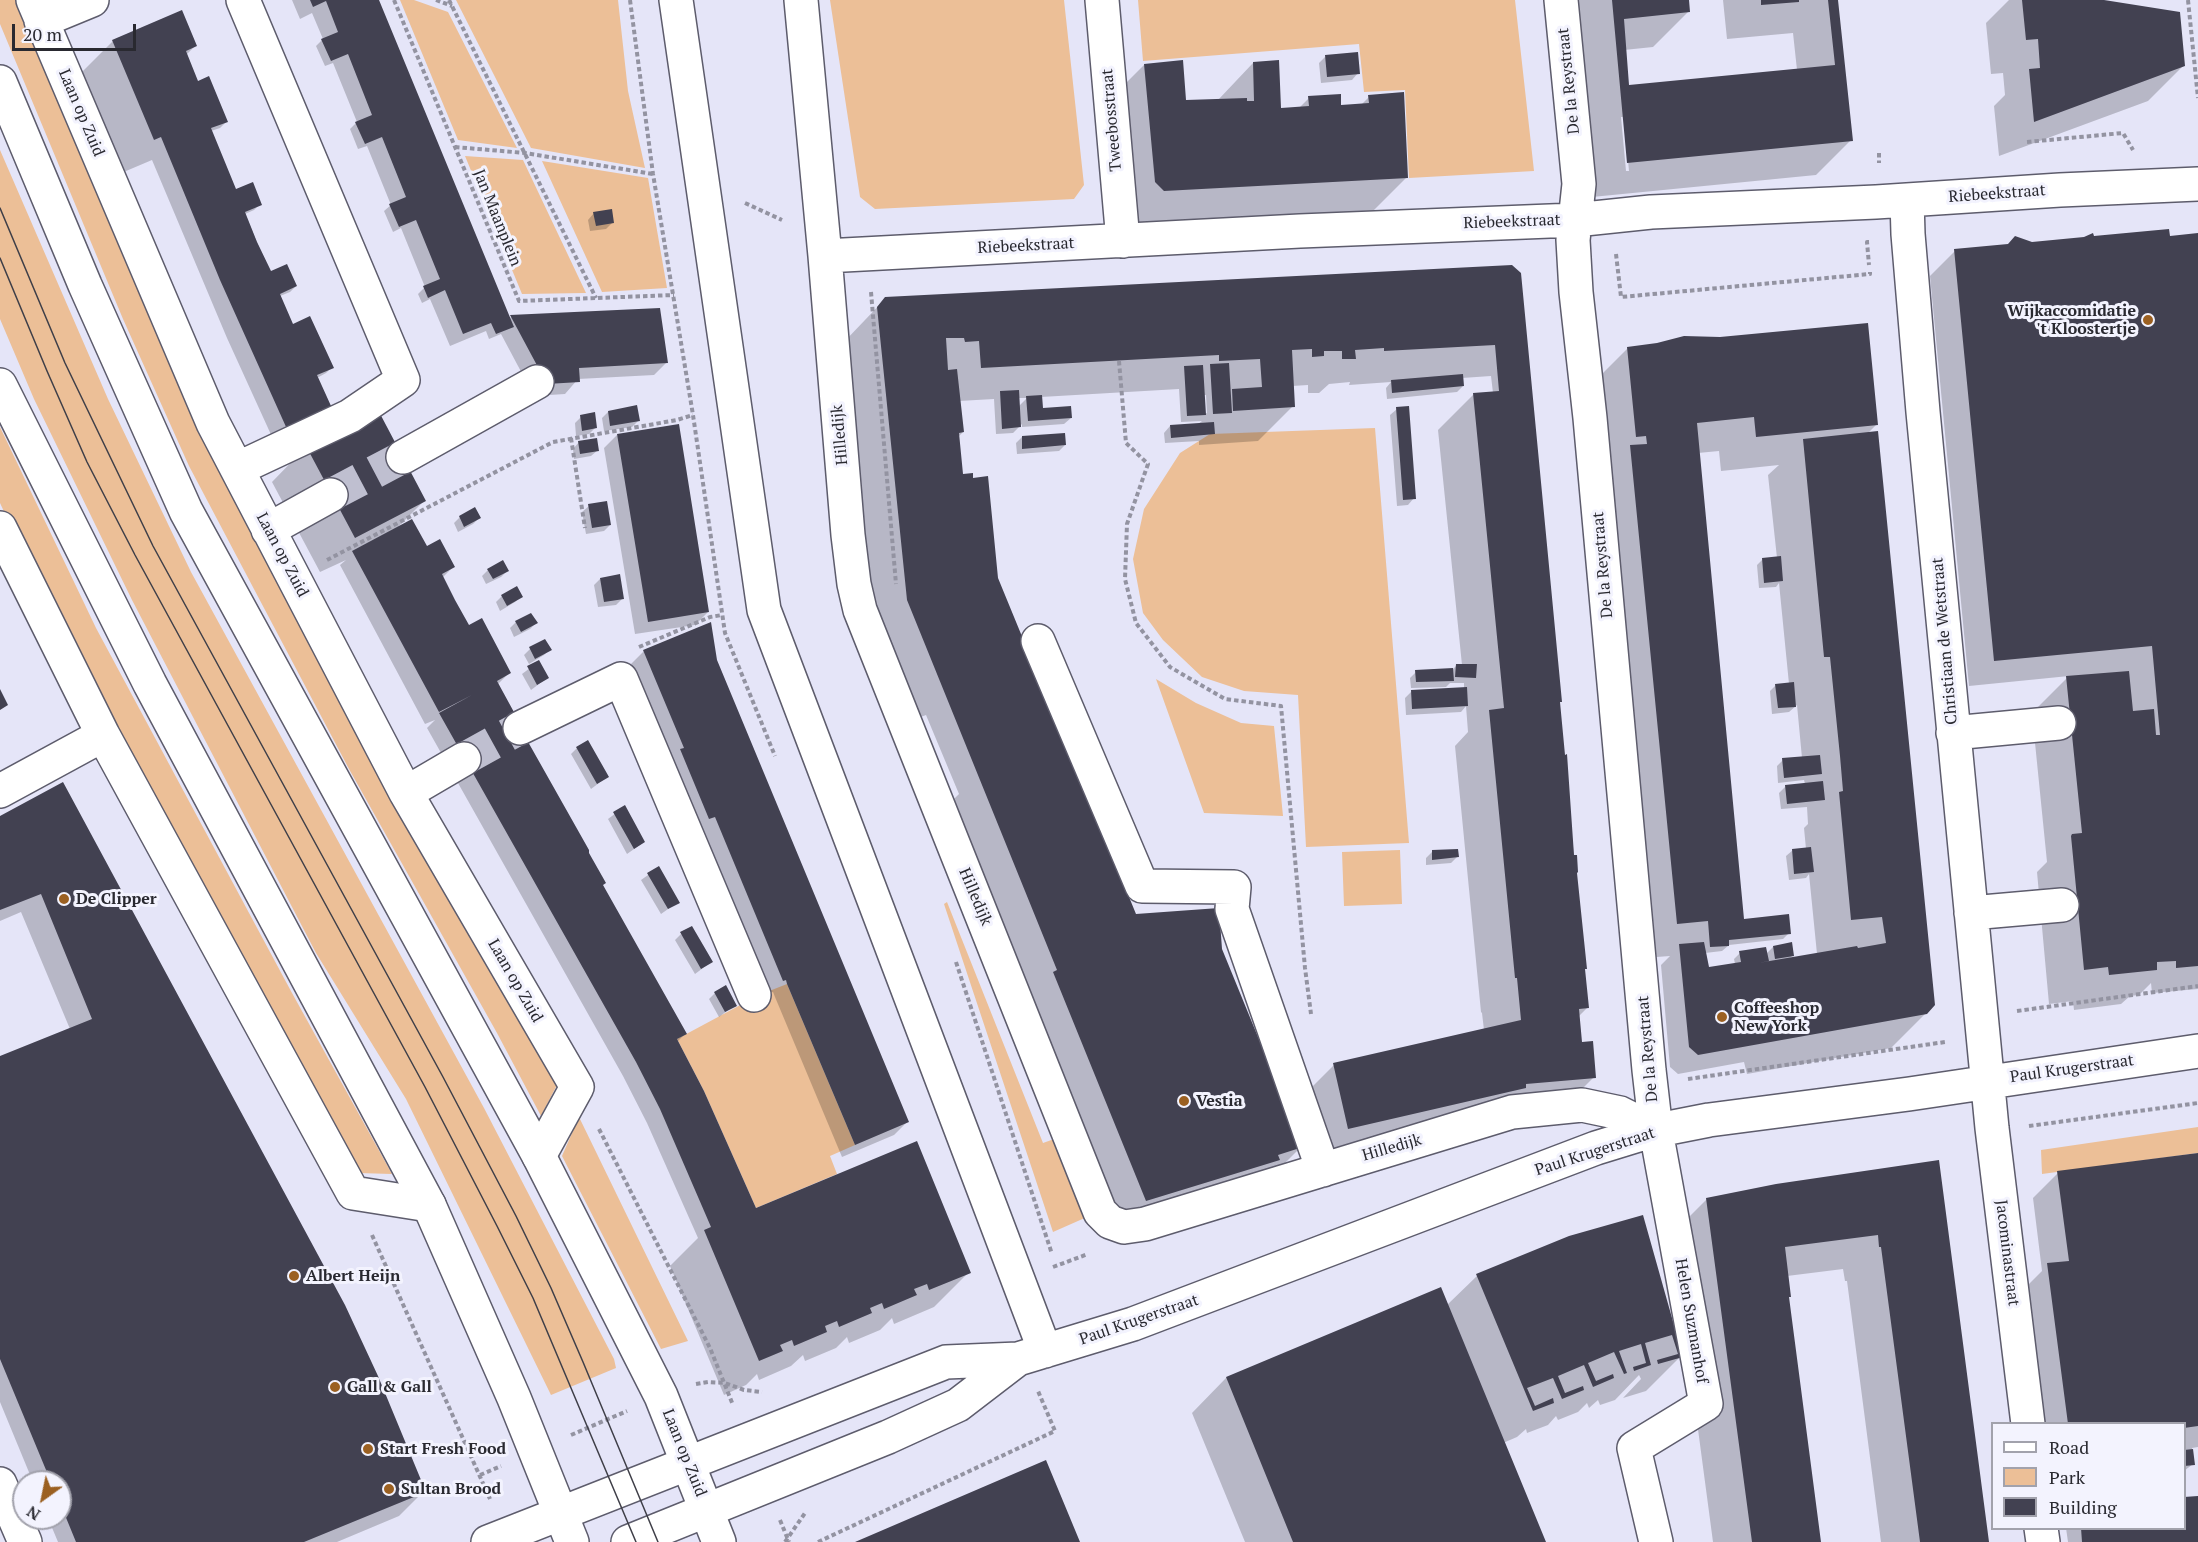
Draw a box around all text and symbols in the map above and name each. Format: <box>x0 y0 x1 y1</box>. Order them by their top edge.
scale bar <box>15 12 140 50</box>
text: 20 m <box>23 22 62 46</box>
street label: De la Reystraat <box>1554 27 1584 135</box>
street label: Laan op Zuid <box>54 67 108 159</box>
street label: Tweebosstraat <box>1098 68 1126 172</box>
street label: Jan Maanplein <box>469 167 525 269</box>
street label: Riebeekstraat <box>1948 181 2046 207</box>
street label: Riebeekstraat <box>1463 211 1561 233</box>
street label: Riebeekstraat <box>977 234 1075 258</box>
place label: Wijkaccomidatie 't Kloostertje <box>2007 301 2136 339</box>
marker: Wijkaccomidatie 't Kloostertje <box>2141 313 2155 327</box>
street label: Hilledijk <box>828 404 852 466</box>
street label: Laan op Zuid <box>252 510 312 600</box>
street label: De la Reystraat <box>1589 511 1617 619</box>
street label: Christiaan de Wetstraat <box>1928 557 1962 725</box>
street label: Hilledijk <box>954 865 996 929</box>
place label: De Clipper <box>76 889 157 909</box>
marker: De Clipper <box>57 892 71 906</box>
street label: Laan op Zuid <box>483 936 547 1026</box>
street label: De la Reystraat <box>1634 995 1662 1103</box>
place label: Coffeeshop New York <box>1734 998 1819 1036</box>
marker: Coffeeshop New York <box>1715 1010 1729 1024</box>
street label: Paul Krugerstraat <box>2009 1051 2135 1087</box>
place label: Vestia <box>1196 1091 1243 1111</box>
marker: Vestia <box>1177 1094 1191 1108</box>
street label: Paul Krugerstraat <box>1533 1124 1657 1180</box>
street label: Hilledijk <box>1360 1130 1424 1166</box>
street label: Jacominastraat <box>1991 1199 2023 1307</box>
street label: Helen Suzmanhof <box>1671 1257 1711 1385</box>
place label: Albert Heijn <box>306 1266 400 1286</box>
marker: Albert Heijn <box>287 1269 301 1283</box>
street label: Paul Krugerstraat <box>1077 1291 1201 1349</box>
place label: Gall & Gall <box>347 1377 432 1397</box>
marker: Gall & Gall <box>328 1380 342 1394</box>
street label: Laan op Zuid <box>658 1406 710 1500</box>
legend <box>1991 1422 2186 1530</box>
text: Road <box>2049 1435 2089 1459</box>
place label: Start Fresh Food <box>380 1439 506 1459</box>
marker: Start Fresh Food <box>361 1442 375 1456</box>
text: Park <box>2049 1465 2085 1489</box>
north arrow <box>12 1470 72 1530</box>
place label: Sultan Brood <box>401 1479 501 1499</box>
marker: Sultan Brood <box>382 1482 396 1496</box>
text: Building <box>2049 1495 2117 1519</box>
text: N <box>22 1501 44 1526</box>

